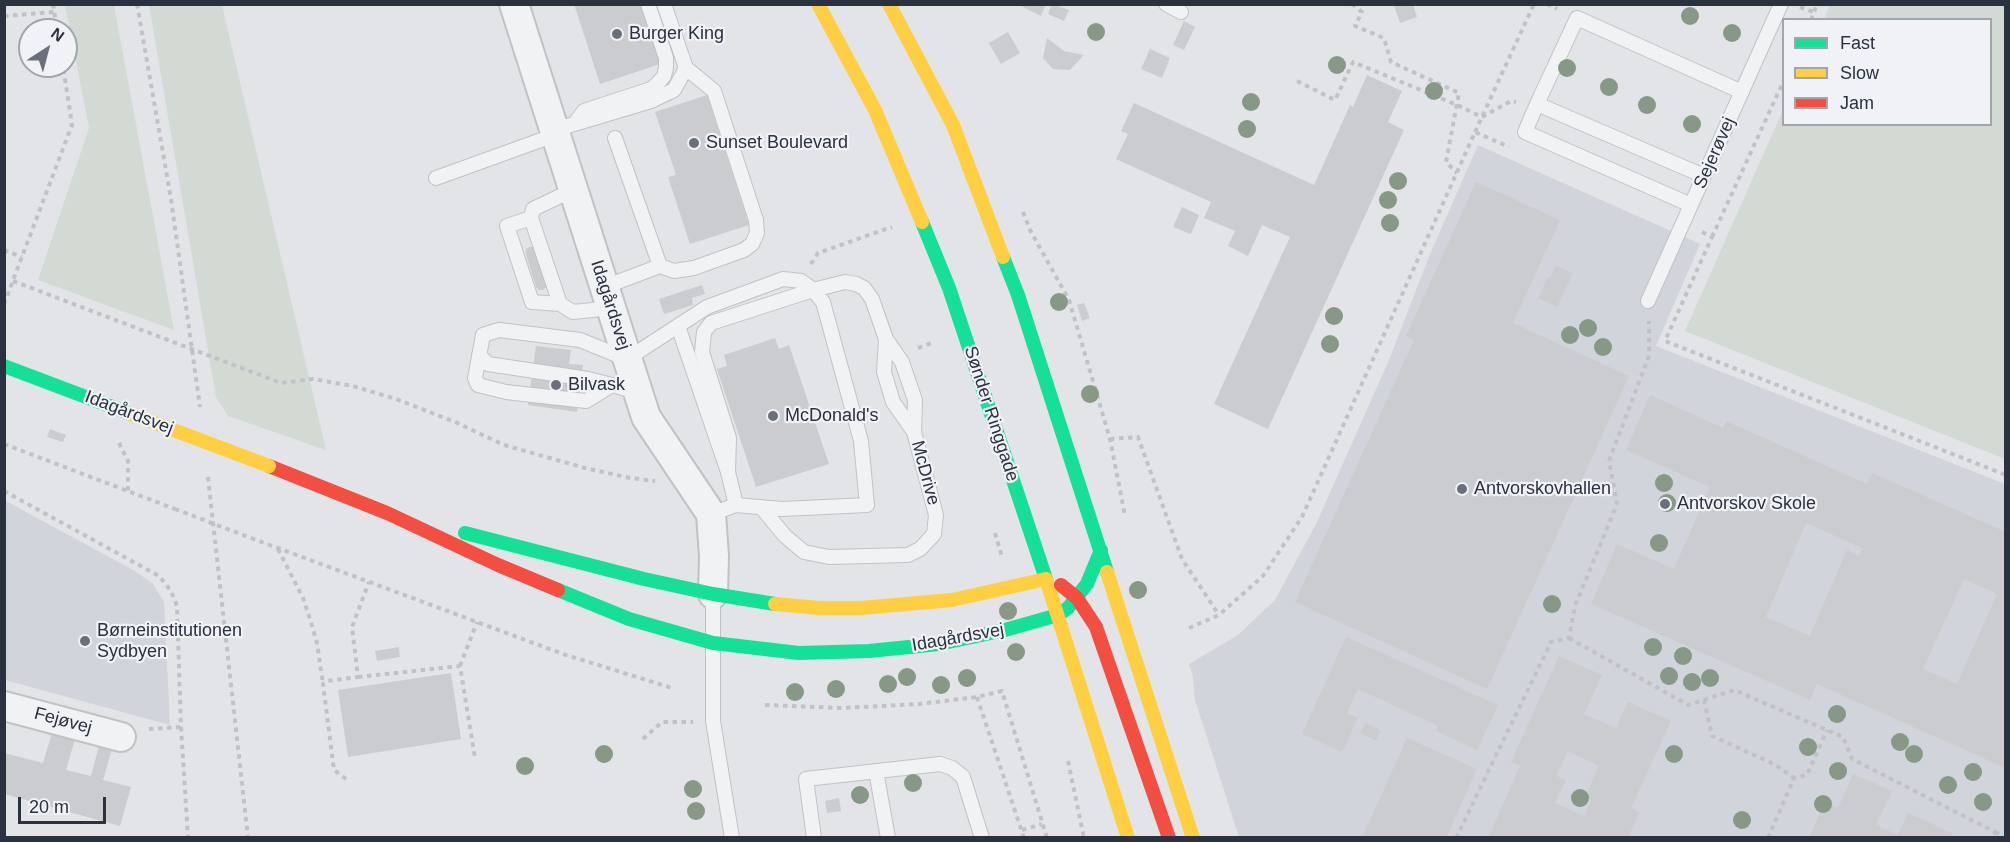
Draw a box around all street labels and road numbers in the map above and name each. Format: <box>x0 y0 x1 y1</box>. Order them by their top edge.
street label: Sejerøvej <box>1690 114 1740 192</box>
street label: Idagårdsvej <box>585 257 635 353</box>
street label: Sønder Ringgade <box>959 344 1023 484</box>
street label: Idagårdsvej <box>82 386 176 440</box>
street label: McDrive <box>906 438 944 508</box>
street label: Idagårdsvej <box>910 619 1006 657</box>
street label: Fejøvej <box>32 703 94 739</box>

